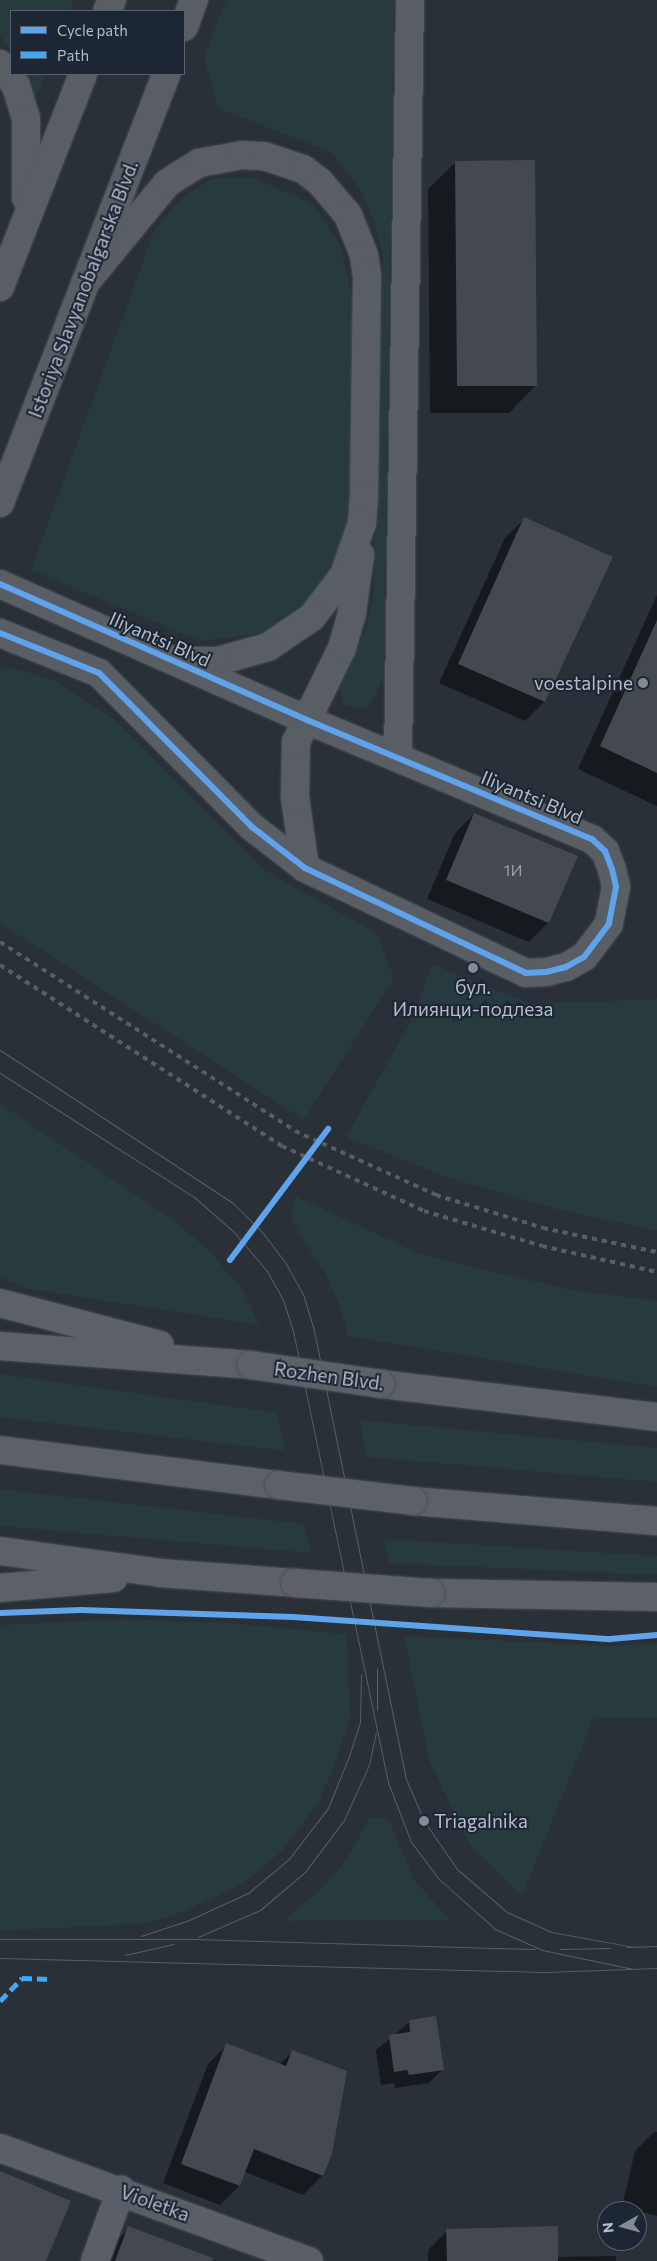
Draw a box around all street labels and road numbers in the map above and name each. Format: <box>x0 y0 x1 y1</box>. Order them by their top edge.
street label: Istoriya Slavyanobalgarska Blvd. <box>23 157 143 421</box>
street label: Iliyantsi Blvd <box>106 607 214 671</box>
street label: Iliyantsi Blvd <box>478 765 586 829</box>
street label: Rozhen Blvd. <box>273 1357 385 1395</box>
street label: Violetka <box>117 2180 193 2226</box>

